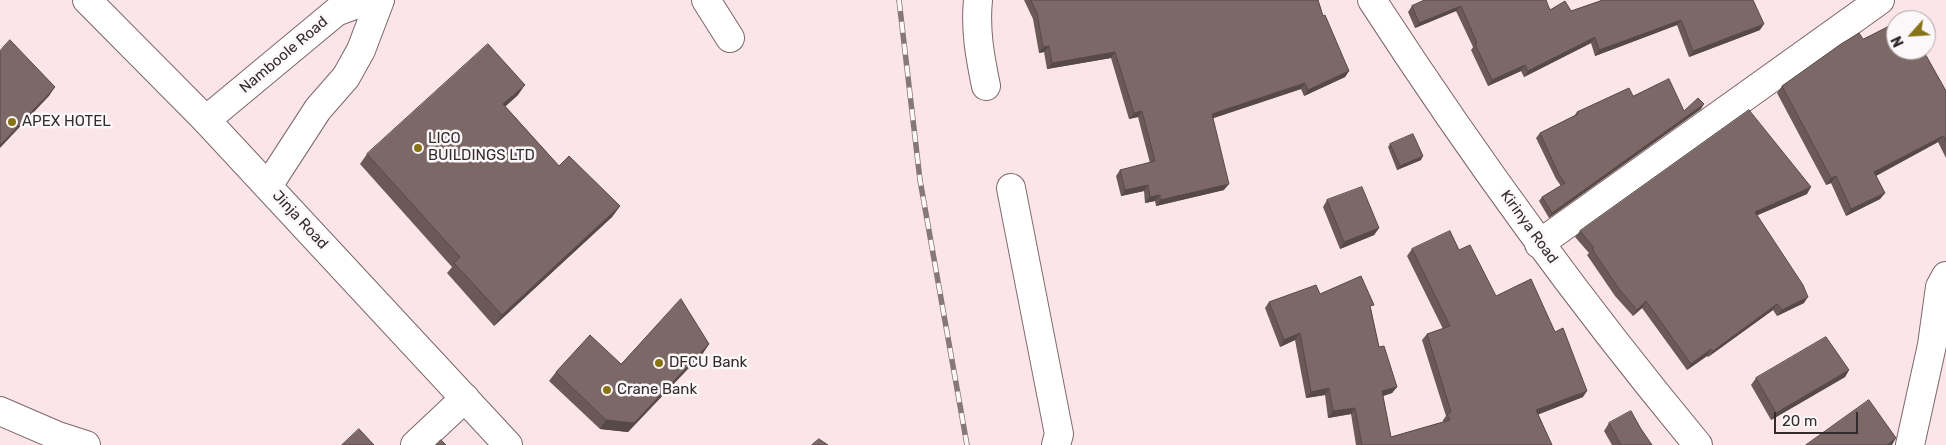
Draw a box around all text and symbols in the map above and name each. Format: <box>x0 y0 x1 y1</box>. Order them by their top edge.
north arrow <box>1886 10 1936 60</box>
street label: Namboole Road <box>236 13 332 97</box>
text: N <box>1888 33 1908 50</box>
place label: APEX HOTEL <box>22 113 111 131</box>
marker: APEX HOTEL <box>6 116 18 128</box>
place label: LICO BUILDINGS LTD <box>428 130 535 165</box>
marker: LICO BUILDINGS LTD <box>412 142 424 154</box>
street label: Jinja Road <box>268 187 332 253</box>
street label: Kirinya Road <box>1496 187 1562 267</box>
place label: DFCU Bank <box>669 354 747 372</box>
marker: DFCU Bank <box>653 357 665 369</box>
place label: Crane Bank <box>617 381 697 399</box>
marker: Crane Bank <box>601 384 613 396</box>
scale bar <box>1776 402 1860 434</box>
text: 20 m <box>1782 412 1817 430</box>

